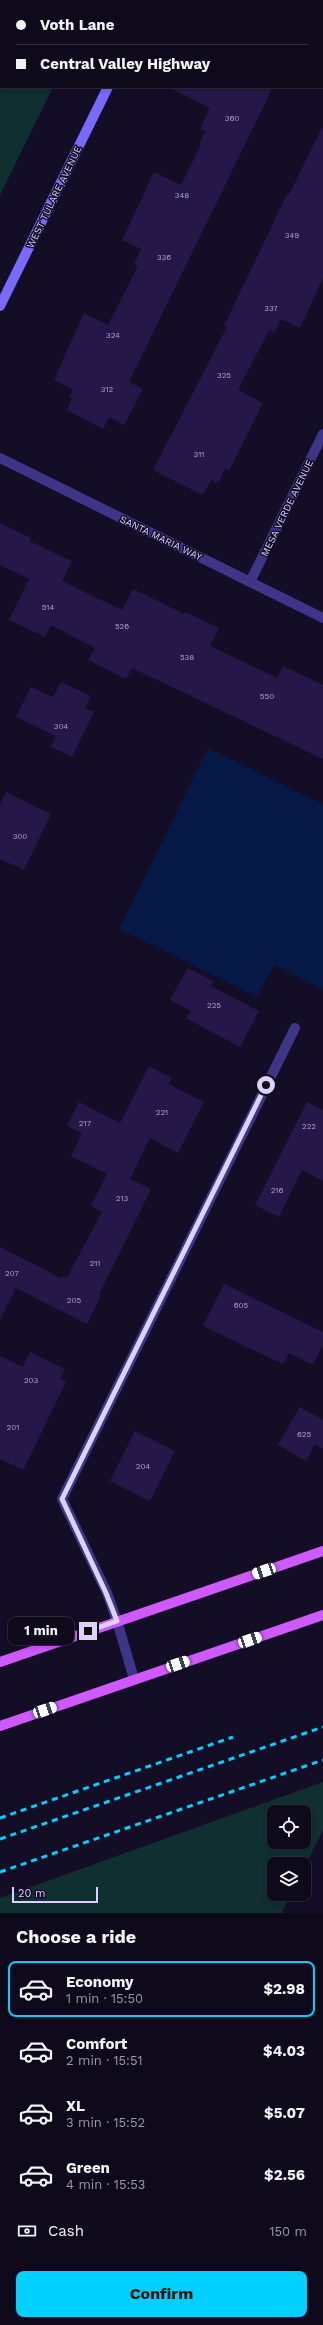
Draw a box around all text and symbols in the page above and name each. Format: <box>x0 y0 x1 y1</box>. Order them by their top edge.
text: Voth Lane <box>40 16 114 34</box>
text: Central Valley Highway <box>40 55 210 73</box>
house number: 360 <box>225 114 239 123</box>
street label: WEST TULARE AVENUE <box>24 144 84 250</box>
house number: 348 <box>175 191 189 200</box>
house number: 349 <box>285 231 299 240</box>
house number: 336 <box>157 253 171 262</box>
house number: 337 <box>264 304 278 313</box>
house number: 324 <box>106 331 120 340</box>
house number: 325 <box>217 371 231 380</box>
house number: 312 <box>101 385 114 394</box>
house number: 311 <box>194 450 204 459</box>
street label: MESA VERDE AVENUE <box>259 458 315 558</box>
street label: SANTA MARIA WAY <box>118 513 204 563</box>
house number: 514 <box>42 603 54 612</box>
house number: 526 <box>115 622 129 631</box>
house number: 538 <box>180 653 194 662</box>
house number: 550 <box>260 692 274 701</box>
house number: 304 <box>54 722 68 731</box>
house number: 300 <box>13 832 27 841</box>
house number: 225 <box>207 1001 221 1010</box>
route start <box>257 1076 275 1094</box>
house number: 221 <box>156 1108 168 1117</box>
house number: 217 <box>79 1119 92 1128</box>
house number: 222 <box>302 1122 316 1131</box>
house number: 216 <box>271 1186 283 1195</box>
house number: 213 <box>116 1194 129 1203</box>
house number: 211 <box>90 1259 100 1268</box>
house number: 207 <box>5 1269 19 1278</box>
house number: 205 <box>67 1296 81 1305</box>
house number: 605 <box>234 1301 249 1310</box>
house number: 203 <box>24 1376 38 1385</box>
house number: 201 <box>7 1423 19 1432</box>
house number: 625 <box>297 1430 311 1439</box>
house number: 204 <box>136 1462 150 1471</box>
car <box>251 1561 277 1581</box>
callout: 1 min <box>8 1617 74 1645</box>
route end <box>79 1622 97 1640</box>
text: 1 min <box>24 1623 58 1638</box>
car <box>237 1630 263 1650</box>
car <box>165 1654 191 1674</box>
car <box>32 1700 58 1720</box>
map controls <box>267 1805 311 1901</box>
button: locate <box>267 1805 311 1849</box>
button: layers <box>267 1857 311 1901</box>
scale bar <box>12 1885 98 1904</box>
text: 20 m <box>18 1887 46 1900</box>
text: Choose a ride <box>16 1926 136 1947</box>
icon: car <box>18 1971 54 2007</box>
text: Economy <box>66 1973 133 1991</box>
text: $2.98 <box>263 1980 305 1998</box>
text: 1 min · 15:50 <box>66 1991 143 2006</box>
icon: car <box>18 2033 54 2069</box>
text: Comfort <box>66 2035 127 2053</box>
text: $4.03 <box>263 2042 305 2060</box>
text: 2 min · 15:51 <box>66 2053 143 2068</box>
icon: car <box>18 2095 54 2131</box>
text: XL <box>66 2097 85 2115</box>
text: $5.07 <box>264 2104 305 2122</box>
text: 3 min · 15:52 <box>66 2115 145 2130</box>
icon: car <box>18 2157 54 2193</box>
text: Green <box>66 2159 110 2177</box>
text: $2.56 <box>264 2166 305 2184</box>
text: 4 min · 15:53 <box>66 2177 145 2192</box>
icon: cash <box>16 2220 38 2242</box>
text: Cash <box>48 2222 84 2240</box>
text: 150 m <box>269 2224 307 2239</box>
button: Confirm <box>16 2271 307 2317</box>

